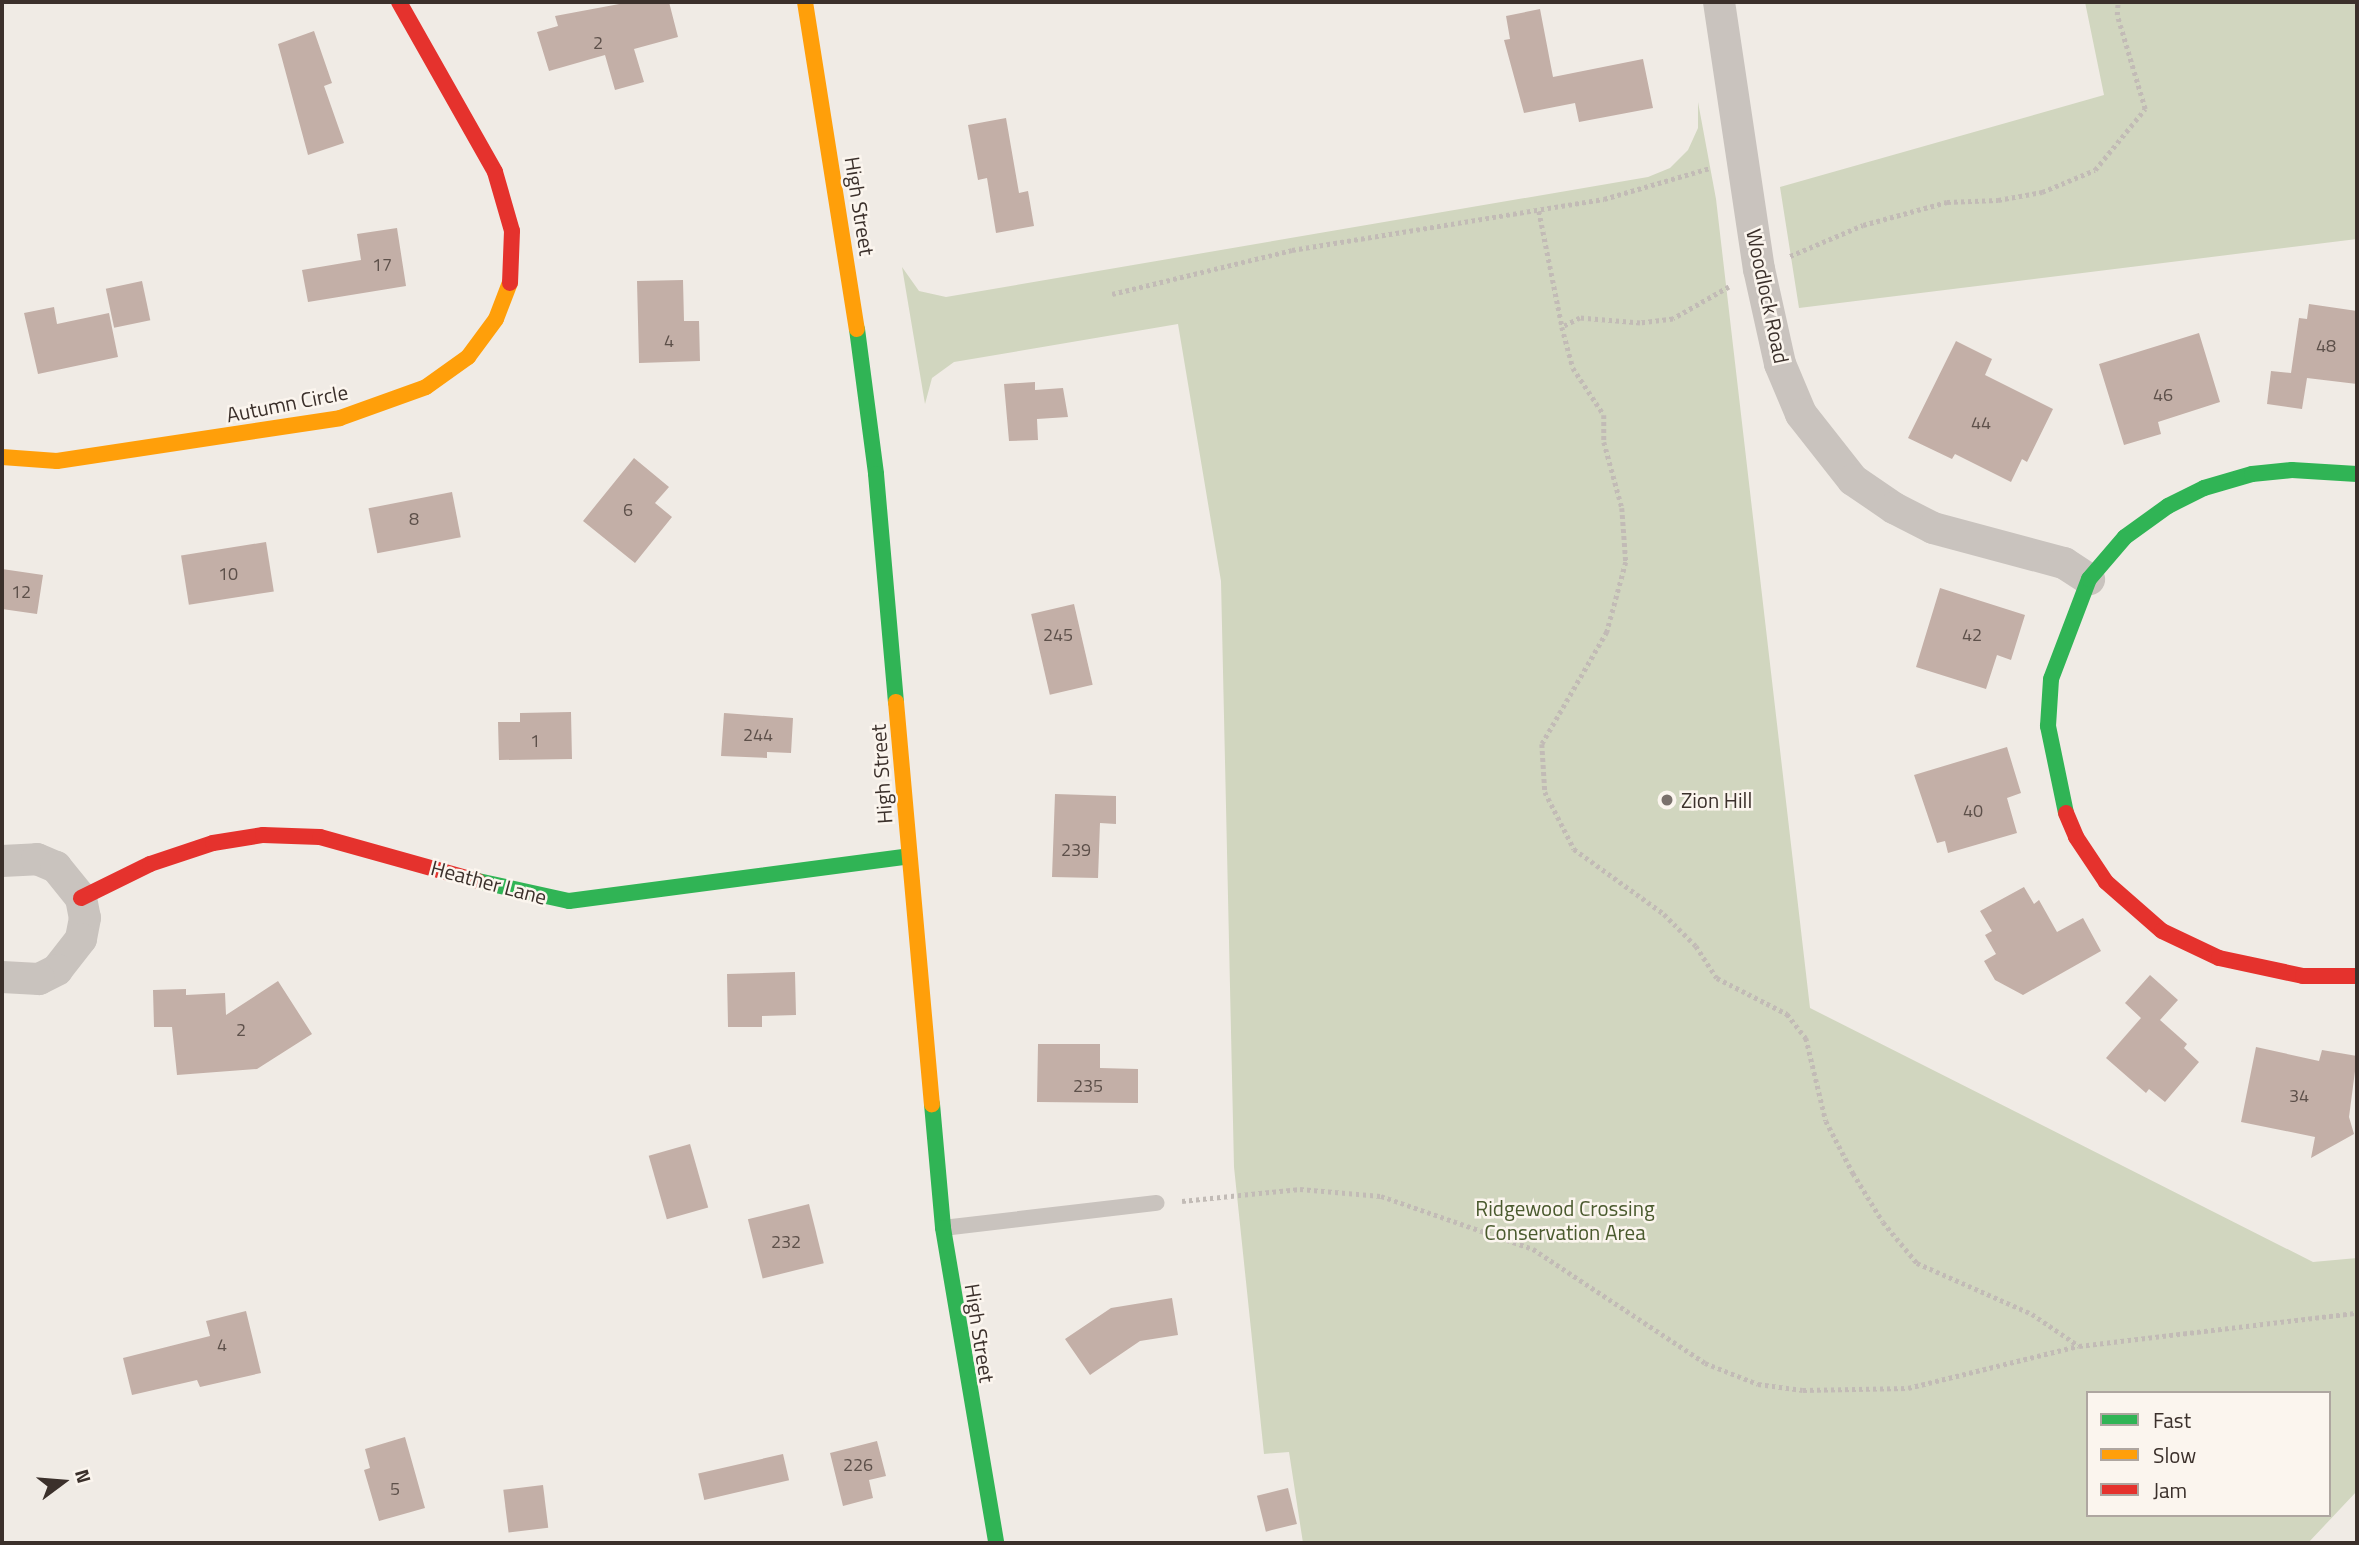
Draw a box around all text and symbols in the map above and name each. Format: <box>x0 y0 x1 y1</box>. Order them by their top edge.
house number: 2 <box>593 32 603 54</box>
street label: High Street <box>840 155 880 257</box>
street label: Woodlock Road <box>1741 227 1795 365</box>
house number: 17 <box>372 254 392 276</box>
house number: 4 <box>664 330 674 352</box>
house number: 48 <box>2316 335 2336 357</box>
street label: Autumn Circle <box>224 379 350 427</box>
house number: 46 <box>2153 384 2173 406</box>
house number: 44 <box>1971 412 1991 434</box>
house number: 6 <box>623 499 633 521</box>
house number: 8 <box>409 508 419 530</box>
house number: 10 <box>218 563 238 585</box>
house number: 12 <box>11 581 31 603</box>
house number: 245 <box>1043 624 1073 646</box>
house number: 42 <box>1962 624 1982 646</box>
street label: High Street <box>865 723 897 825</box>
house number: 244 <box>743 724 773 746</box>
house number: 1 <box>530 730 540 752</box>
place label: Zion Hill <box>1681 787 1752 813</box>
marker: Zion Hill <box>1659 792 1675 808</box>
house number: 40 <box>1963 800 1983 822</box>
house number: 239 <box>1061 839 1091 861</box>
street label: Heather Lane <box>428 854 550 910</box>
house number: 2 <box>236 1019 246 1041</box>
house number: 235 <box>1073 1075 1103 1097</box>
house number: 34 <box>2289 1085 2309 1107</box>
park label: Ridgewood Crossing Conservation Area <box>1475 1195 1655 1245</box>
house number: 232 <box>771 1231 801 1253</box>
street label: High Street <box>960 1282 1000 1384</box>
house number: 4 <box>217 1334 227 1356</box>
legend <box>2086 1391 2331 1517</box>
text: Fast <box>2153 1404 2191 1436</box>
text: Slow <box>2153 1439 2196 1471</box>
north arrow <box>28 1447 98 1517</box>
house number: 226 <box>843 1454 873 1476</box>
text: N <box>68 1466 99 1486</box>
text: Jam <box>2153 1474 2187 1506</box>
house number: 5 <box>390 1478 400 1500</box>

